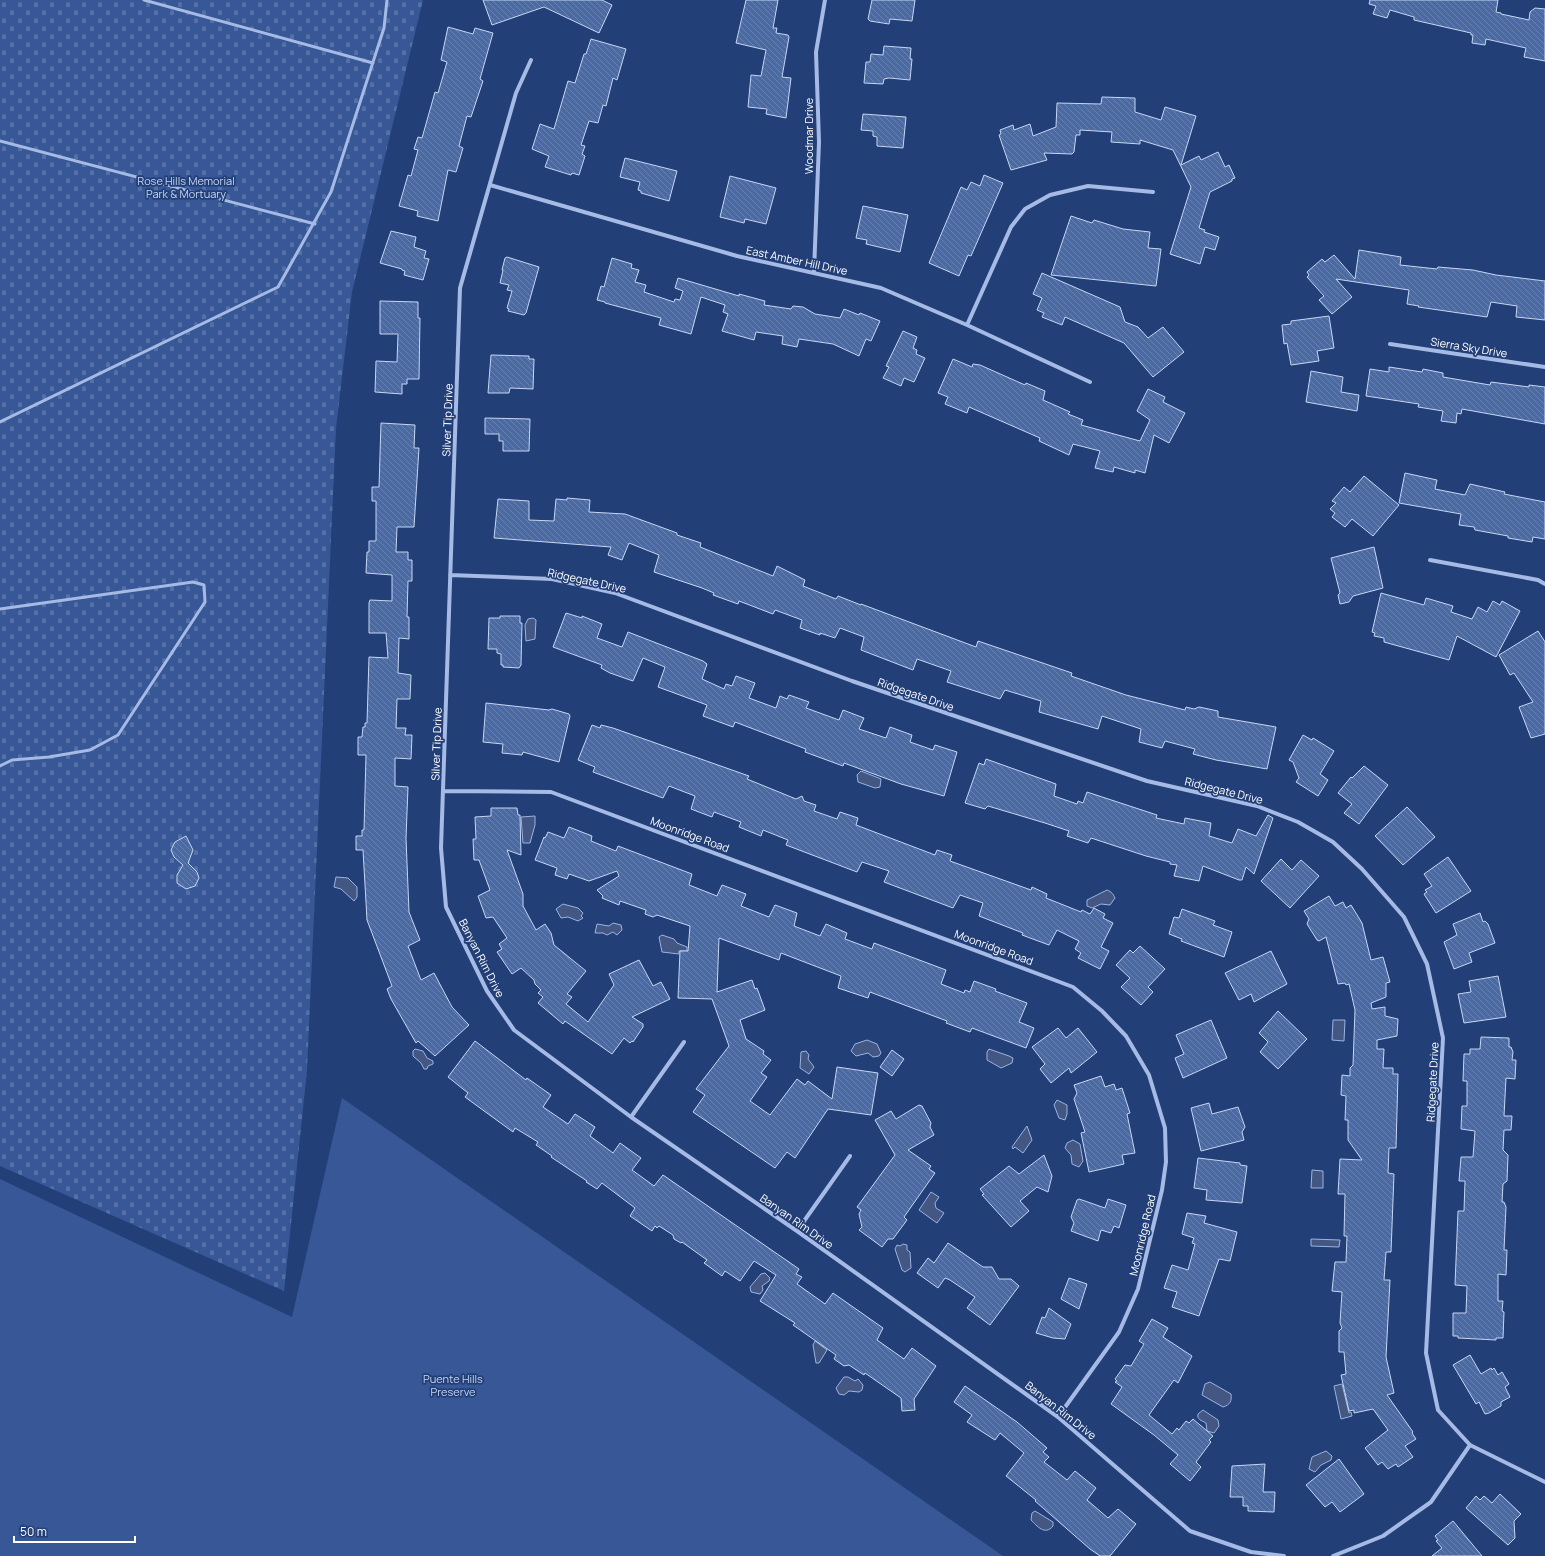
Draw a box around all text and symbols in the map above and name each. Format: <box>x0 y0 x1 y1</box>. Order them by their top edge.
street label: Woodmar Drive <box>801 97 816 174</box>
park label: Rose Hills Memorial Park & Mortuary <box>137 173 235 201</box>
street label: East Amber Hill Drive <box>745 242 850 278</box>
street label: Sierra Sky Drive <box>1429 334 1509 361</box>
street label: Silver Tip Drive <box>438 382 456 457</box>
street label: Ridgegate Drive <box>546 564 628 596</box>
street label: Ridgegate Drive <box>876 674 957 714</box>
street label: Silver Tip Drive <box>427 706 445 781</box>
street label: Ridgegate Drive <box>1183 773 1265 807</box>
street label: Moonridge Road <box>648 813 732 855</box>
street label: Banyan Rim Drive <box>456 916 509 1000</box>
street label: Moonridge Road <box>952 926 1036 968</box>
street label: Ridgegate Drive <box>1422 1041 1442 1122</box>
street label: Banyan Rim Drive <box>757 1190 837 1252</box>
street label: Moonridge Road <box>1125 1193 1159 1277</box>
park label: Puente Hills Preserve <box>423 1371 483 1399</box>
street label: Banyan Rim Drive <box>1022 1378 1100 1443</box>
scale bar <box>14 1518 135 1544</box>
text: 50 m <box>20 1523 47 1540</box>

